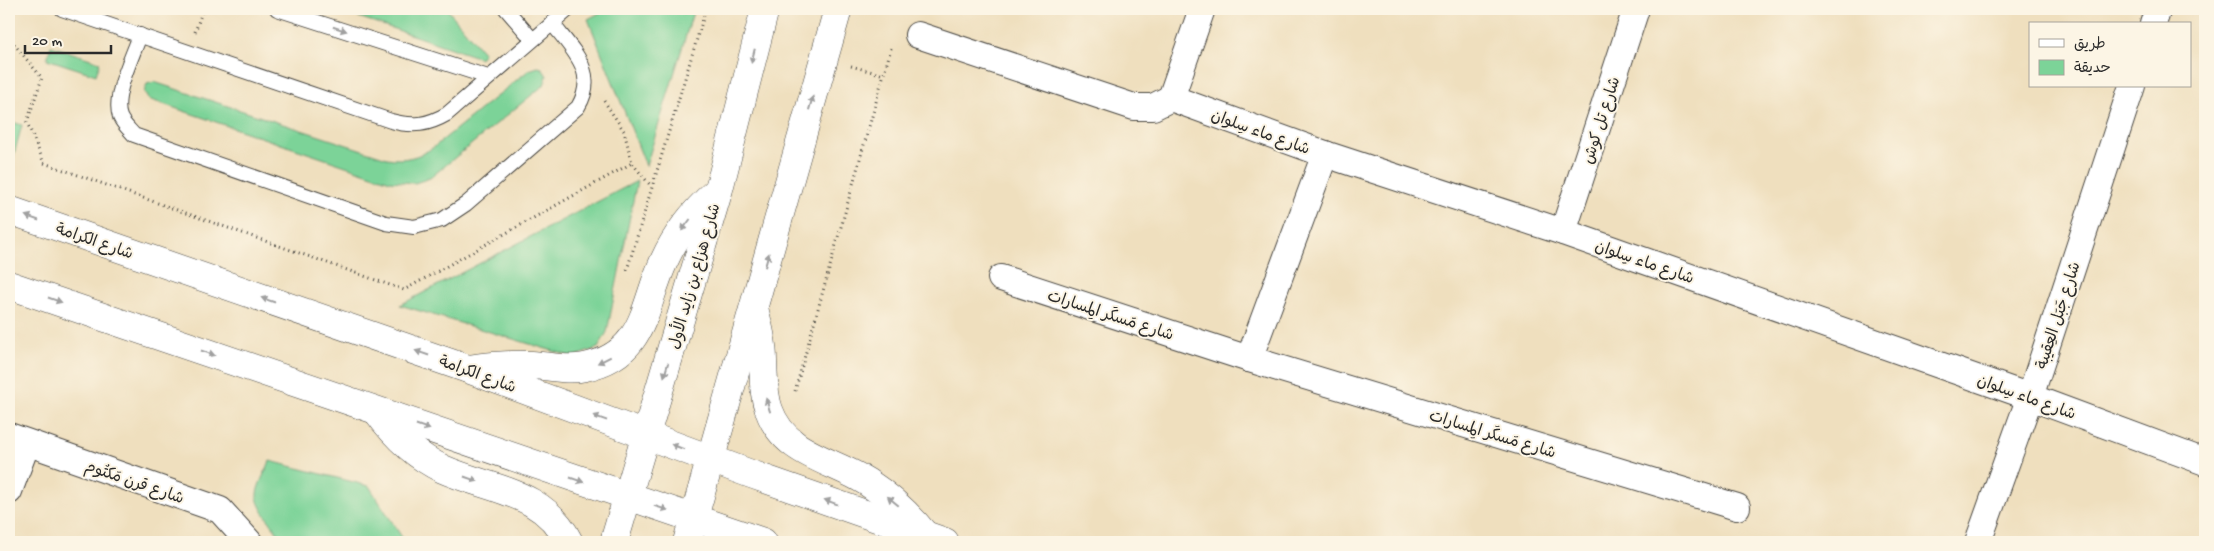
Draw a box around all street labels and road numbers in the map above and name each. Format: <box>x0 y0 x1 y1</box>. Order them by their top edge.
street label: شارع تل كوش <box>1580 75 1626 167</box>
street label: شارع ماء سِلوان <box>1208 108 1312 161</box>
street label: شارع هزاع بن زايد الأول <box>663 201 726 352</box>
street label: شارع الكرامة <box>53 220 136 265</box>
street label: شارع ماء سِلوان <box>1592 238 1696 290</box>
street label: شارع جَبَل العِقيبة <box>2033 260 2087 372</box>
street label: شارع مَسكَر المِسارات <box>1044 285 1176 347</box>
street label: شارع الكرامة <box>436 353 518 399</box>
street label: شارع ماء سِلوان <box>1974 373 2078 426</box>
street label: شارع مَسكَر المِسارات <box>1426 405 1558 465</box>
street label: شارع قرن مَكتُوم <box>82 457 186 510</box>

